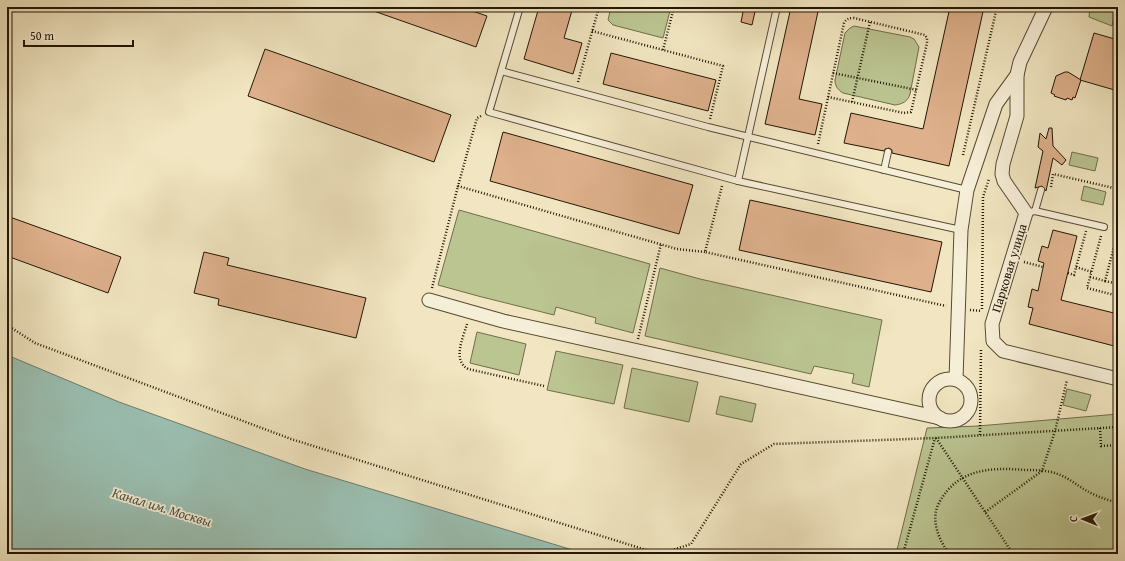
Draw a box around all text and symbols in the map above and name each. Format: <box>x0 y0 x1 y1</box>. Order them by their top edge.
scale bar <box>24 22 133 48</box>
text: 50 m <box>30 27 54 44</box>
street label: Парковая улица <box>986 220 1032 315</box>
water label: Канал им. Москвы <box>110 482 215 532</box>
north arrow <box>1063 499 1103 539</box>
text: С <box>1065 516 1081 522</box>

